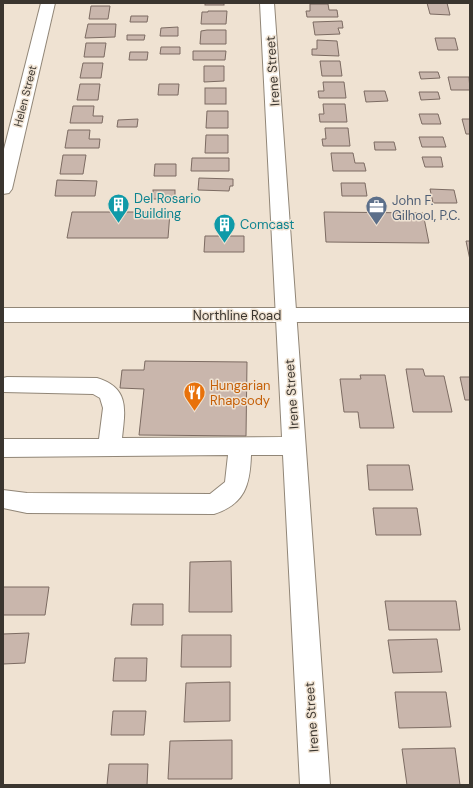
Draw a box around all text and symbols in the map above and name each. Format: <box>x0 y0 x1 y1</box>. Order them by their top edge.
street label: Irene Street <box>262 35 283 107</box>
street label: Helen Street <box>11 64 39 128</box>
place label: Del Rosario Building <box>134 190 201 222</box>
building icon: Del Rosario Building <box>106 192 132 225</box>
place label: John F. Gilhool, P.C. <box>392 192 461 224</box>
office icon: John F. Gilhool, P.C. <box>363 194 389 227</box>
building icon: Comcast <box>211 211 237 244</box>
place label: Comcast <box>240 216 294 233</box>
street label: Northline Road <box>193 307 281 324</box>
street label: Irene Street <box>281 358 302 430</box>
place label: Hungarian Rhapsody <box>210 377 271 409</box>
restaurant icon: Hungarian Rhapsody <box>181 379 207 412</box>
street label: Irene Street <box>301 681 322 753</box>

